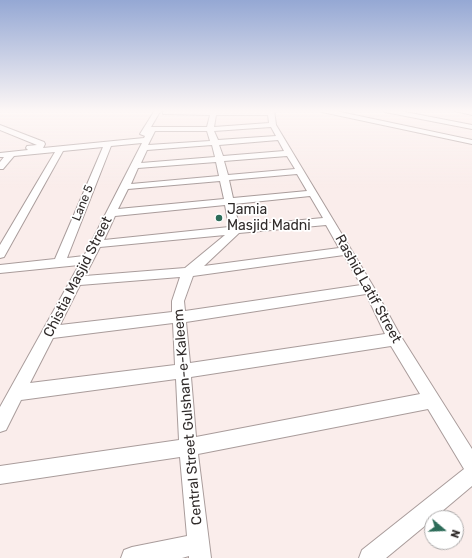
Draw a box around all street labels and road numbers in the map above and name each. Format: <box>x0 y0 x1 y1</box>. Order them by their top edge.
street label: Lane 5 <box>69 183 97 223</box>
street label: Chistia Masjid Street <box>40 214 116 340</box>
street label: Rashid Latif Street <box>331 232 405 346</box>
street label: Central Street Gulshan-e-Kaleem <box>170 308 206 526</box>

